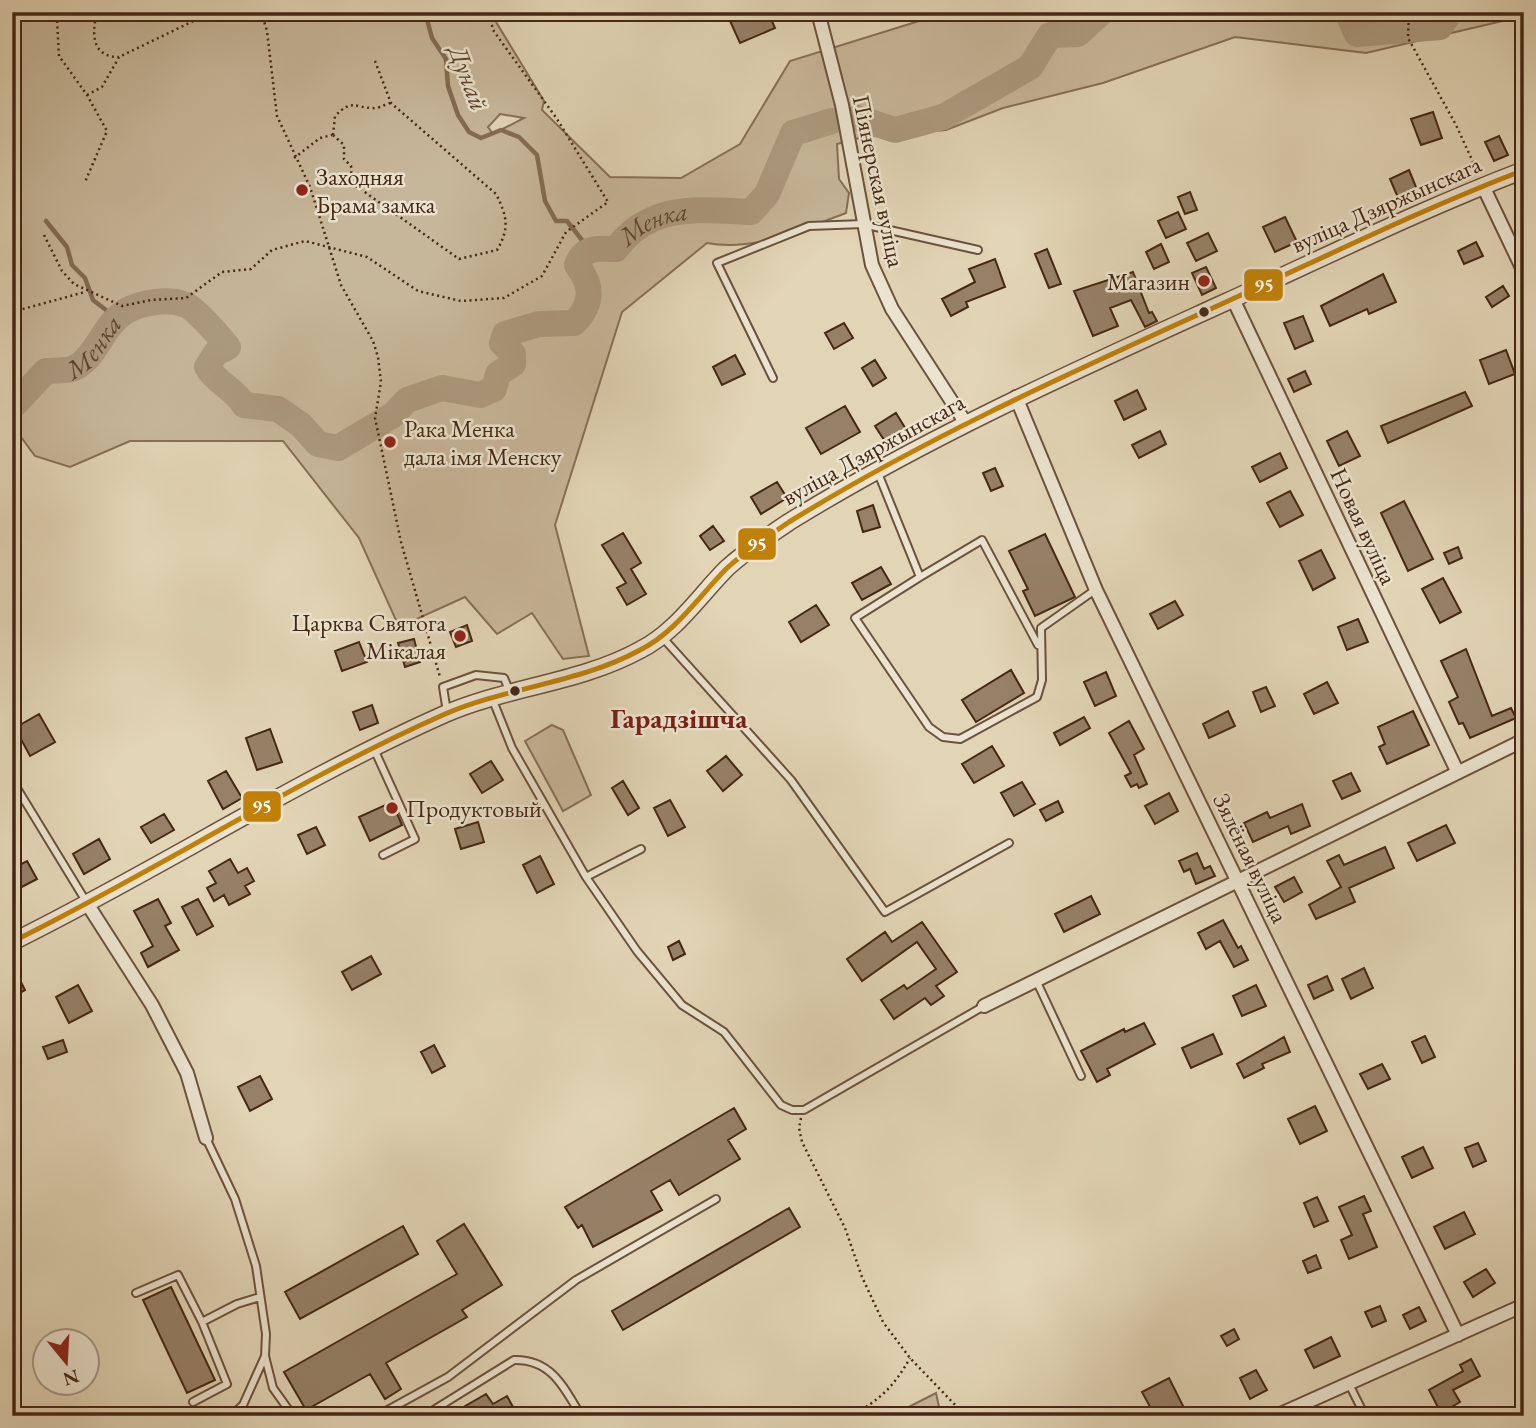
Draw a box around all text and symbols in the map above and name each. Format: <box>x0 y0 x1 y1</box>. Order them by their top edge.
water label: Дунай <box>440 39 497 115</box>
street label: Піянерская вуліца <box>846 92 912 270</box>
street label: вуліца Дзяржынскага <box>1286 148 1486 260</box>
place label: Заходняя Брама замка <box>316 161 436 220</box>
marker: Заходняя Брама замка <box>294 182 310 198</box>
water label: Менка <box>610 194 690 255</box>
place label: Магазин <box>1107 266 1190 297</box>
line badge: 95 <box>1243 268 1284 302</box>
marker: Магазин <box>1196 273 1212 289</box>
text: 95 <box>1254 273 1274 298</box>
unlabelled marker <box>1197 305 1211 319</box>
water label: Менка <box>57 307 129 388</box>
street label: вуліца Дзяржынскага <box>776 386 970 512</box>
place label: Рака Менка дала імя Менску <box>404 413 562 472</box>
marker: Рака Менка дала імя Менску <box>382 434 398 450</box>
street label: Новая вуліца <box>1323 463 1405 590</box>
line badge: 95 <box>737 527 777 561</box>
text: 95 <box>747 532 767 557</box>
place label: Царква Святога Мікалая <box>292 607 446 666</box>
marker: Царква Святога Мікалая <box>452 628 468 644</box>
unlabelled marker <box>508 684 522 698</box>
district label: Гарадзішча <box>610 700 748 736</box>
street label: Зялёная вуліца <box>1206 788 1296 928</box>
line badge: 95 <box>242 790 282 823</box>
place label: Продуктовый <box>406 793 542 824</box>
text: 95 <box>252 794 272 819</box>
marker: Продуктовый <box>384 800 400 816</box>
north arrow <box>32 1326 102 1396</box>
text: N <box>59 1363 82 1392</box>

